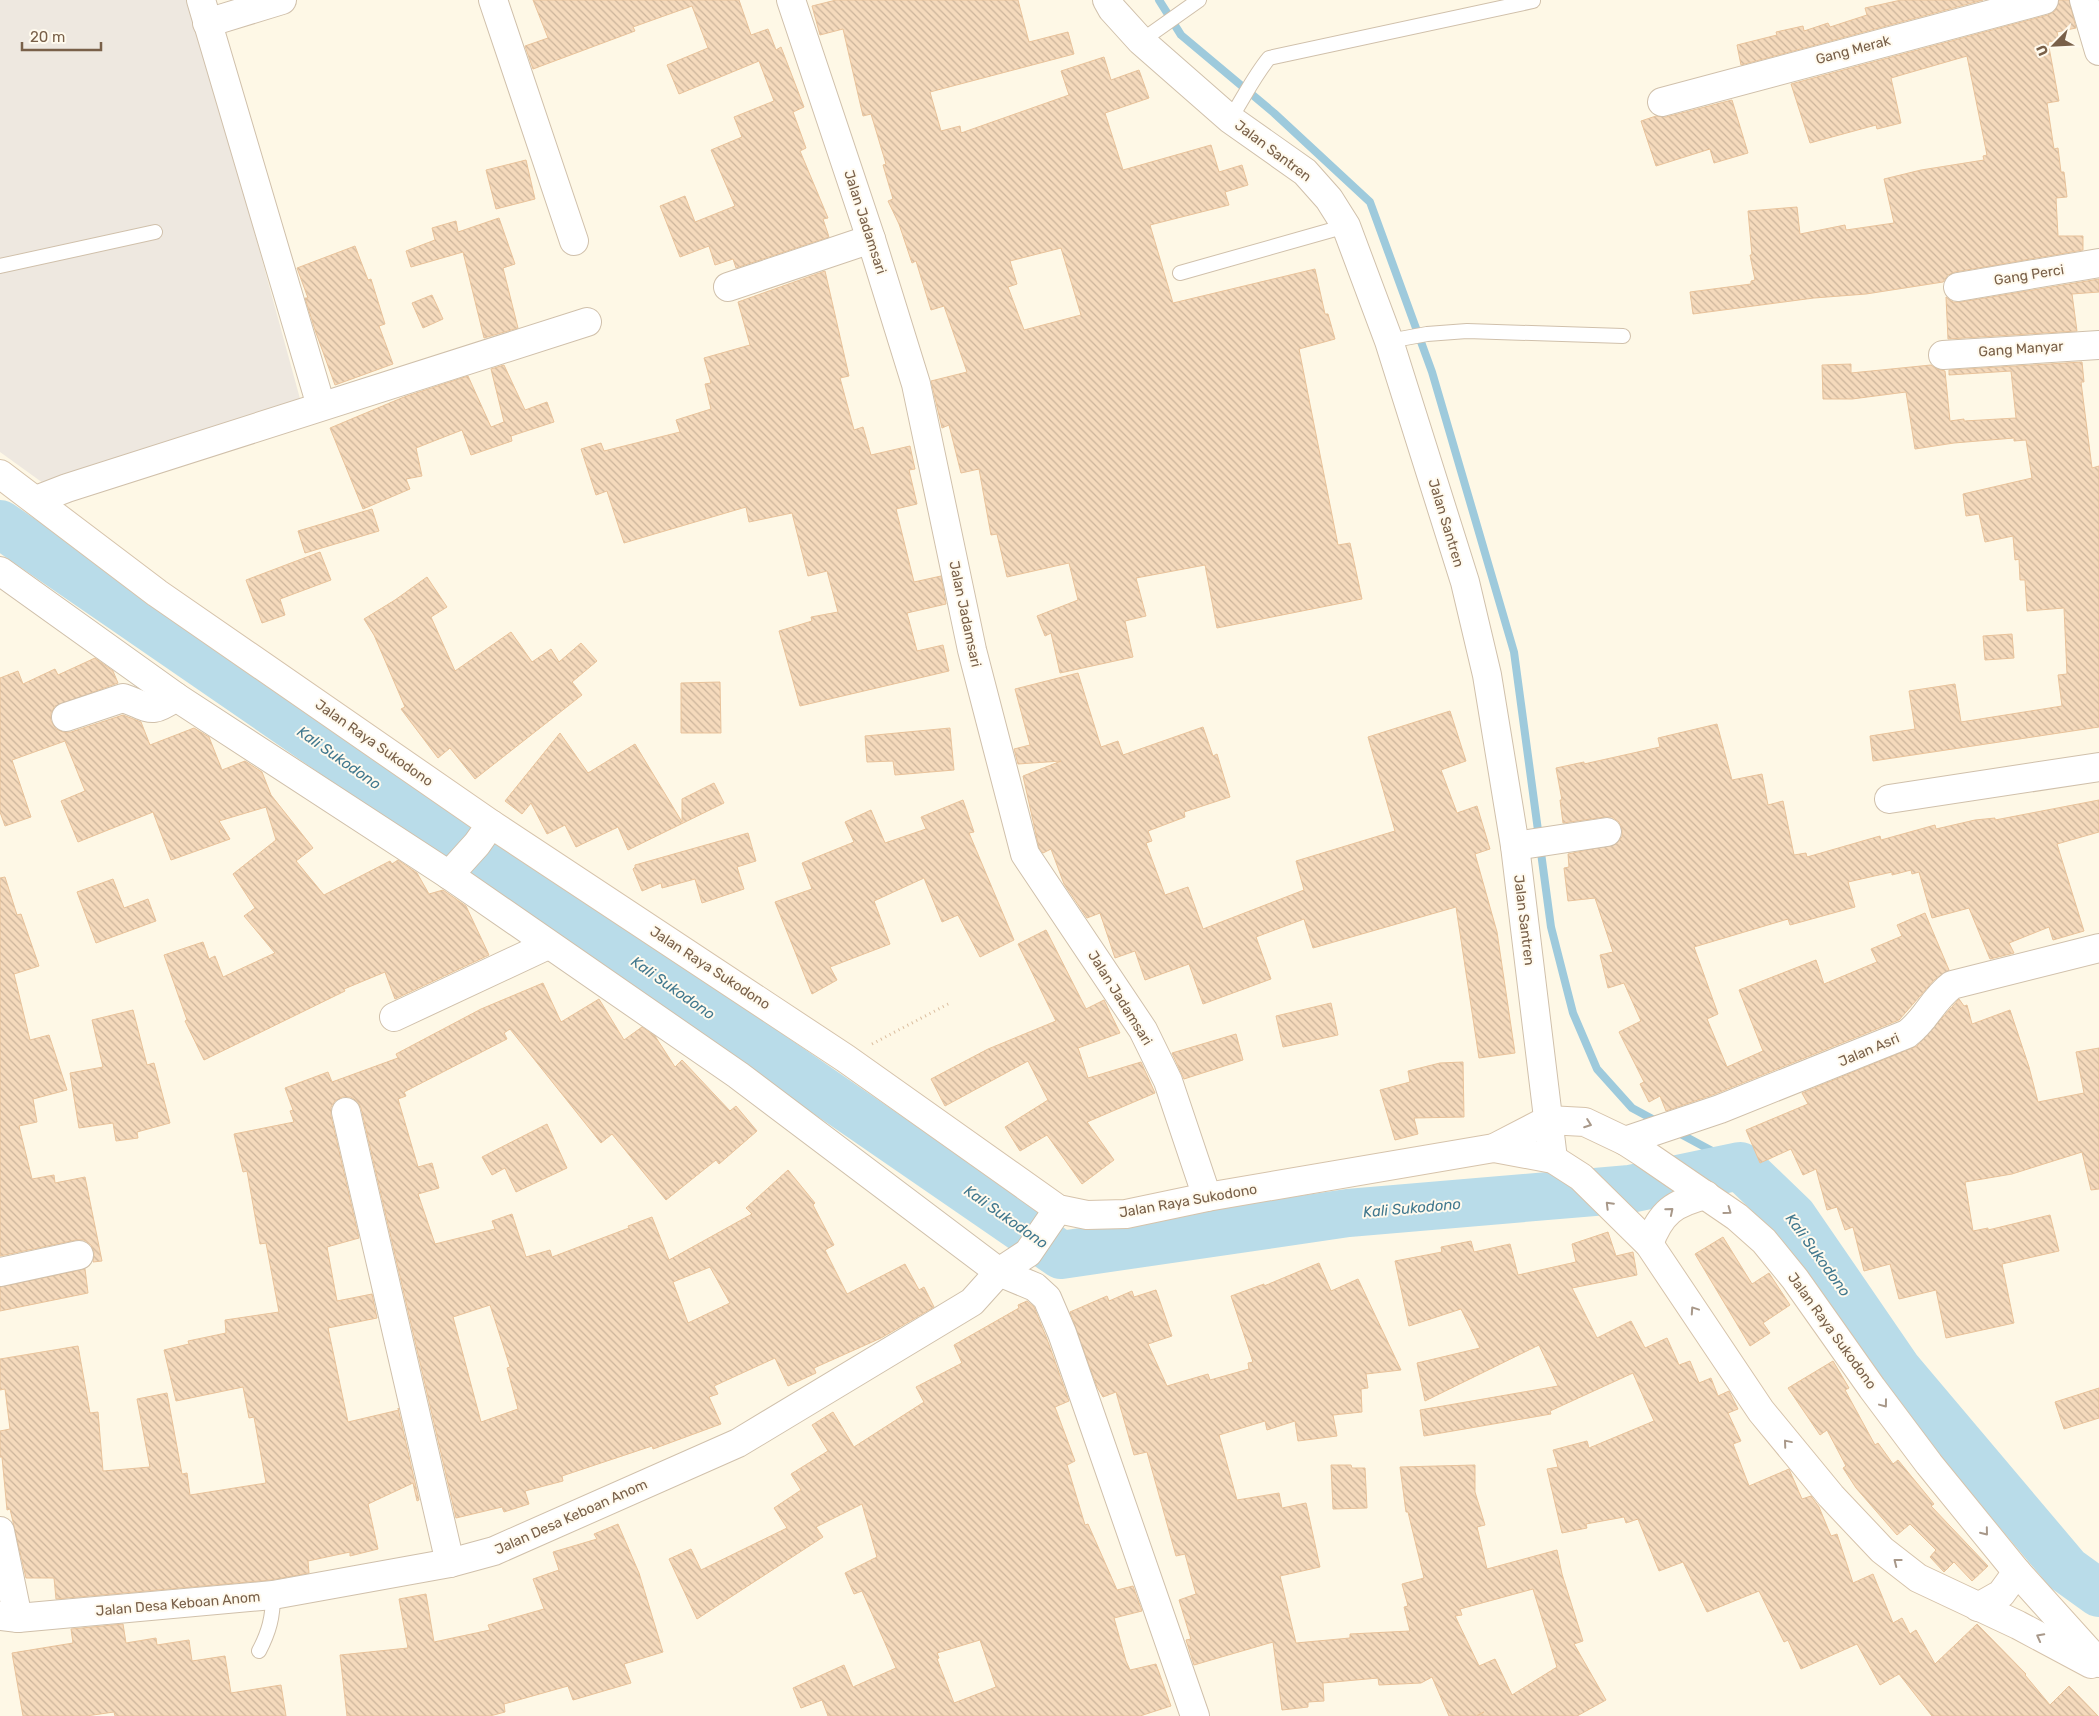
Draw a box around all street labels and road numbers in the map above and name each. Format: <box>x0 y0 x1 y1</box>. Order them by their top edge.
street label: Gang Merak <box>1814 32 1893 68</box>
street label: Jalan Santren <box>1231 117 1315 185</box>
street label: Jalan Jadamsari <box>840 168 890 276</box>
street label: Gang Perci <box>1993 261 2065 289</box>
street label: Gang Manyar <box>1978 338 2065 360</box>
street label: Jalan Santren <box>1425 477 1467 569</box>
street label: Jalan Jadamsari <box>945 559 985 669</box>
street label: Jalan Raya Sukodono <box>312 696 436 790</box>
street label: Jalan Santren <box>1510 874 1538 966</box>
street label: Jalan Raya Sukodono <box>647 923 773 1013</box>
street label: Jalan Jadamsari <box>1084 948 1156 1048</box>
street label: Jalan Asri <box>1836 1030 1902 1070</box>
street label: Jalan Raya Sukodono <box>1118 1180 1258 1222</box>
street label: Jalan Raya Sukodono <box>1784 1269 1880 1393</box>
street label: Jalan Desa Keboan Anom <box>492 1476 650 1558</box>
street label: Jalan Desa Keboan Anom <box>95 1588 261 1620</box>

